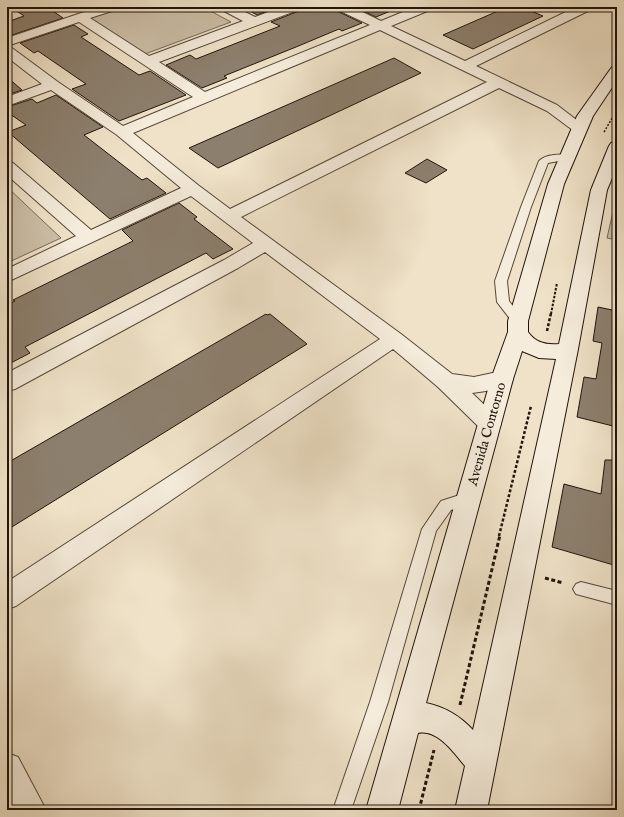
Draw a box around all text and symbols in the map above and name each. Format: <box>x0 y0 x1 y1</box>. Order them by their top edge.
street label: Avenida Contorno <box>463 380 510 489</box>

